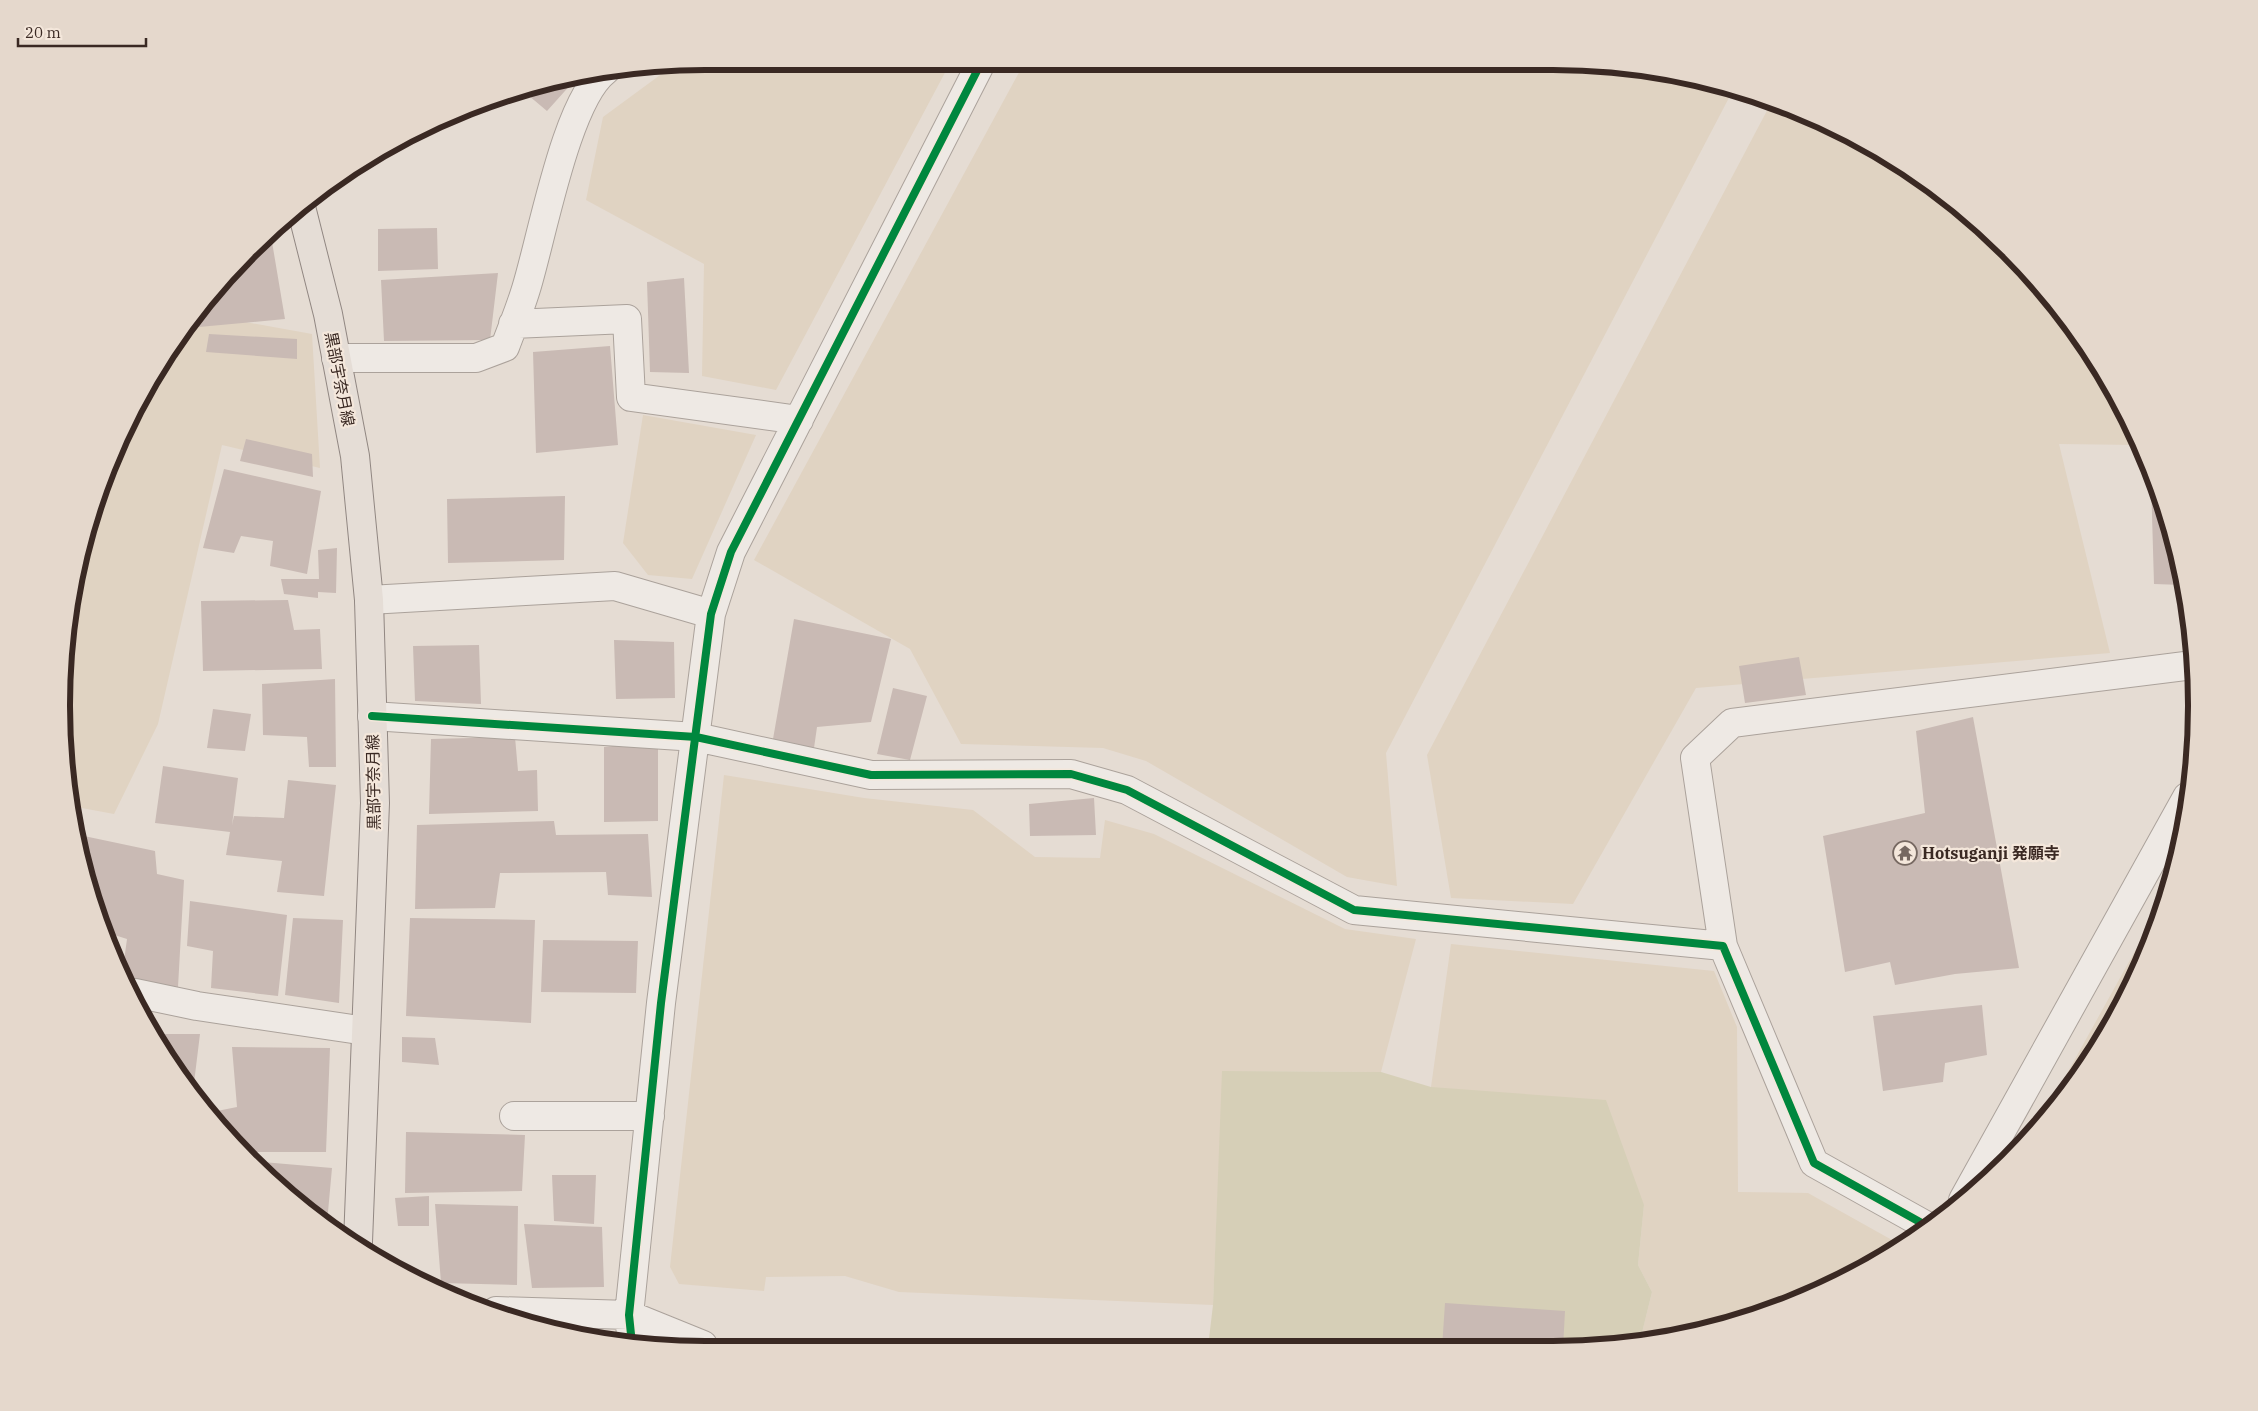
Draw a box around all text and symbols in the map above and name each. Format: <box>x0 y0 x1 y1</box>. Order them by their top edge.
scale bar <box>18 15 145 47</box>
text: 20 m <box>25 23 61 42</box>
street label: 黒部宇奈月線 <box>321 330 359 428</box>
street label: 黒部宇奈月線 <box>362 734 384 830</box>
temple icon: Hotsuganji 発願寺 <box>1892 840 1918 866</box>
place label: Hotsuganji 発願寺 <box>1922 843 2060 863</box>

